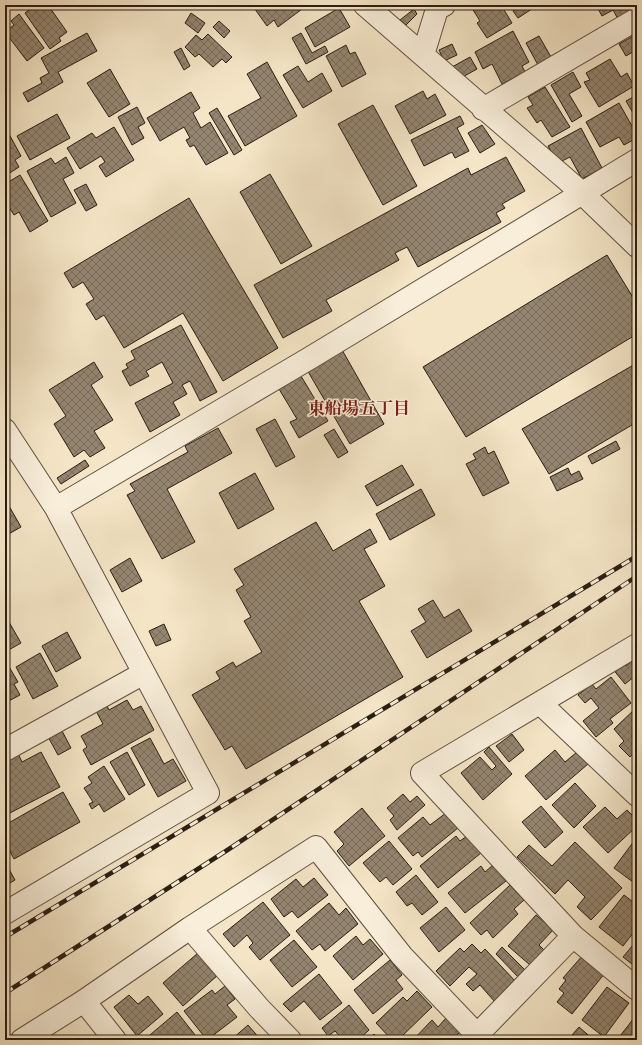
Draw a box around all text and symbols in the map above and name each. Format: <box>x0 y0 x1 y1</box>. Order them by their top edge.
district label: 東船場五丁目 <box>308 399 410 418</box>

